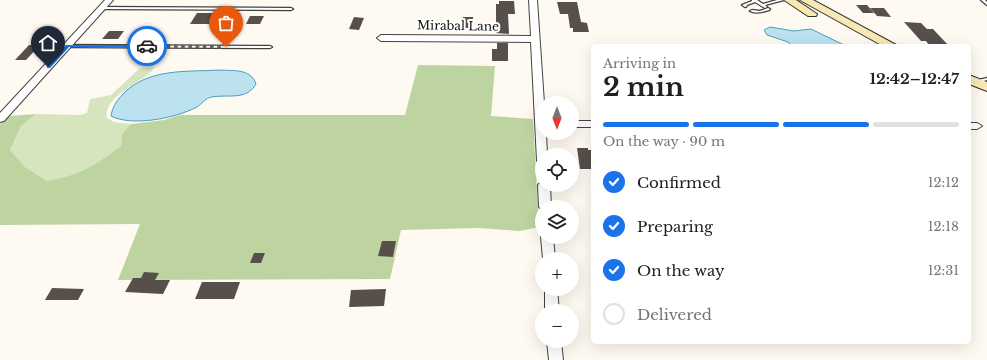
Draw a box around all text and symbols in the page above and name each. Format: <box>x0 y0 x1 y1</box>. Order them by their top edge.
pin <box>209 6 243 47</box>
icon: bag <box>215 12 237 34</box>
street label: Mirabal Lane <box>417 17 499 34</box>
pin <box>31 26 65 67</box>
courier <box>127 26 167 66</box>
icon: home <box>37 32 59 54</box>
icon: car <box>136 35 158 57</box>
text: Arriving in <box>603 55 676 72</box>
text: 12:42–12:47 <box>869 69 959 88</box>
text: 2 min <box>603 71 684 103</box>
north arrow <box>535 96 579 140</box>
map controls <box>535 96 579 348</box>
text: On the way · 90 m <box>603 133 725 150</box>
button: locate <box>535 148 579 192</box>
icon: check <box>603 171 625 193</box>
text: Confirmed <box>637 173 721 192</box>
text: 12:12 <box>928 174 959 191</box>
button: layers <box>535 200 579 244</box>
icon: check <box>603 215 625 237</box>
text: Preparing <box>637 217 713 236</box>
text: 12:18 <box>928 218 959 235</box>
button: + <box>535 252 579 296</box>
icon: check <box>603 259 625 281</box>
text: On the way <box>637 261 725 280</box>
text: 12:31 <box>928 262 959 279</box>
button: − <box>535 304 579 348</box>
text: Delivered <box>637 305 712 324</box>

